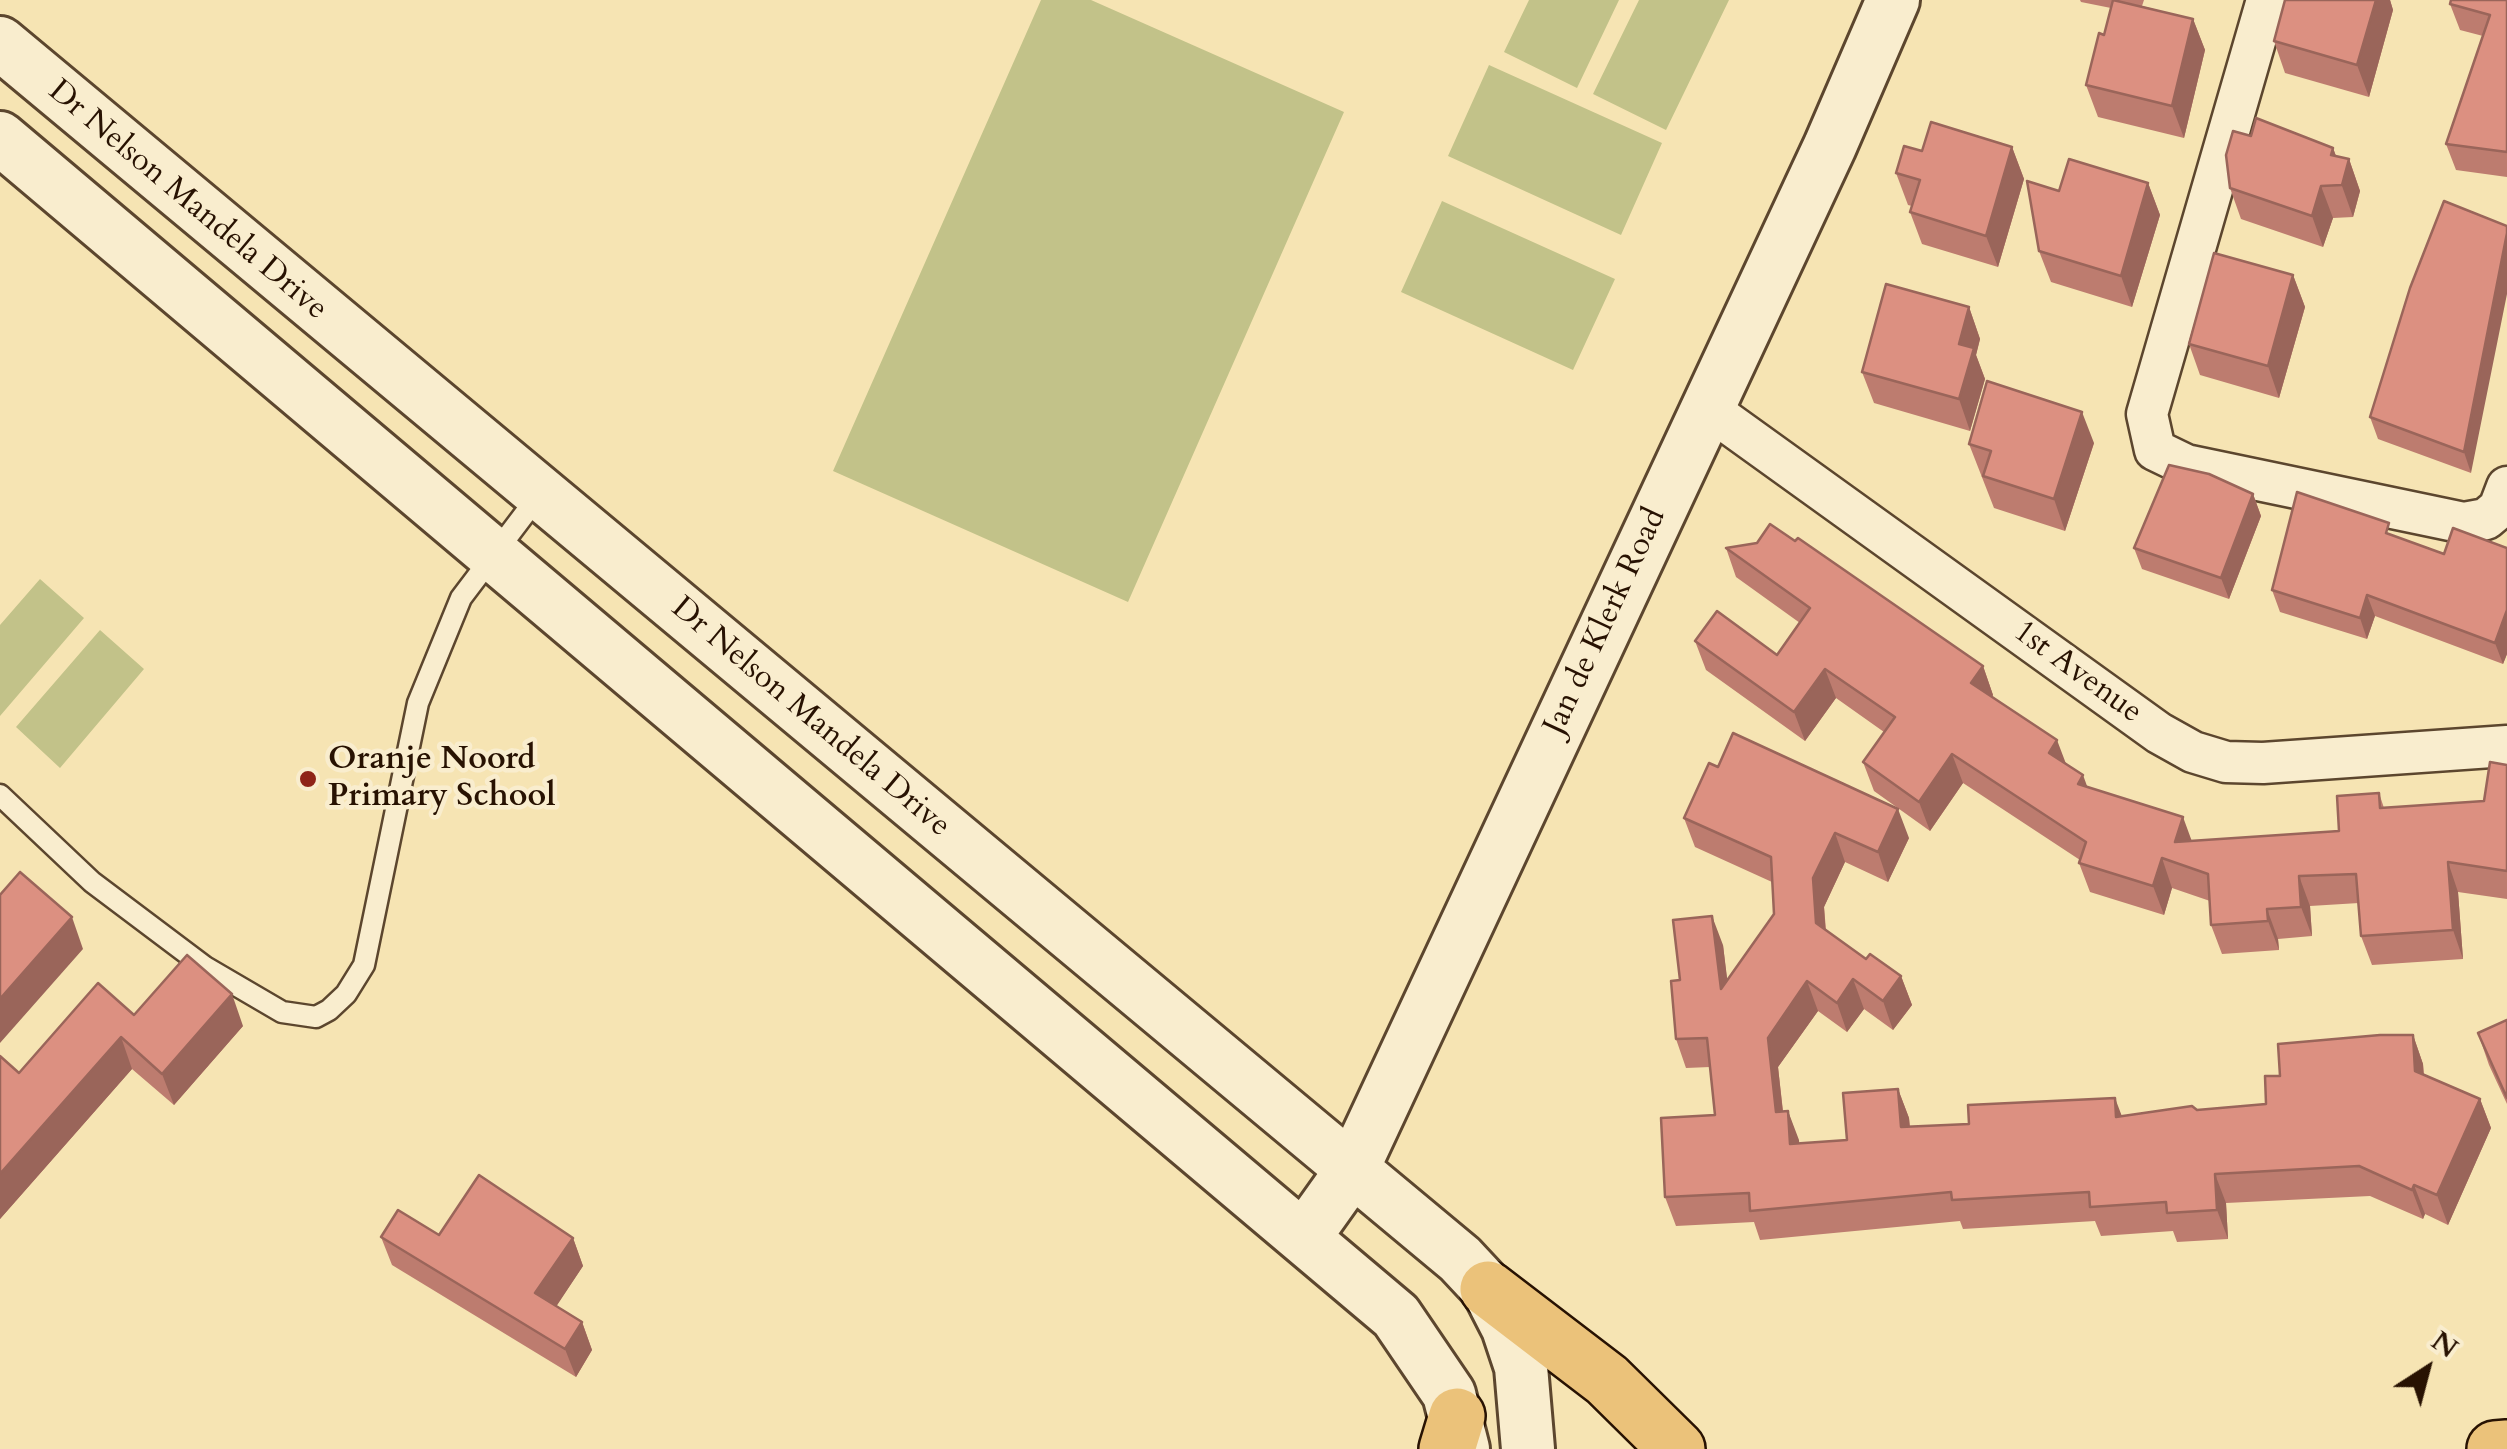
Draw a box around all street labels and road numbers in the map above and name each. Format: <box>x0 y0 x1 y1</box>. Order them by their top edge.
street label: Dr Nelson Mandela Drive <box>40 73 334 329</box>
street label: Jan de Klerk Road <box>1537 503 1675 741</box>
street label: Dr Nelson Mandela Drive <box>663 590 957 846</box>
street label: 1st Avenue <box>2005 614 2149 732</box>

